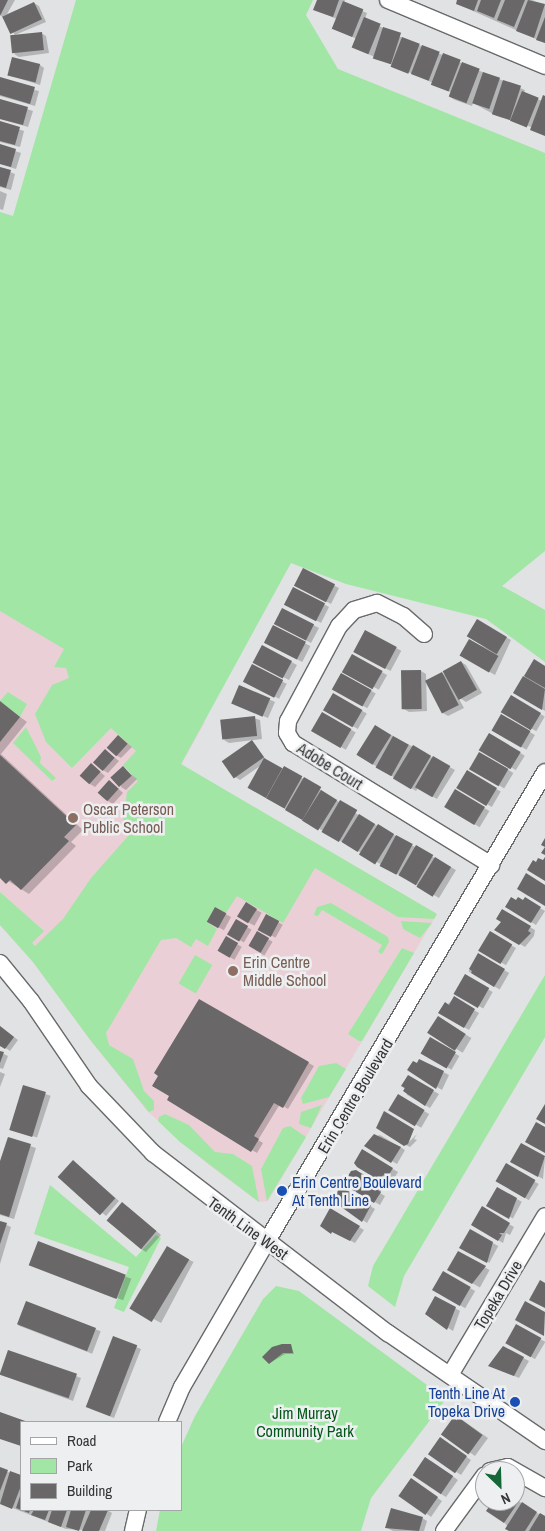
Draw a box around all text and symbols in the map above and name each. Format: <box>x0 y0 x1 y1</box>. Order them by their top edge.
street label: Adobe Court <box>294 738 366 794</box>
place label: Oscar Peterson Public School <box>83 799 174 837</box>
marker: Oscar Peterson Public School <box>67 812 79 824</box>
place label: Erin Centre Middle School <box>243 952 326 990</box>
marker: Erin Centre Middle School <box>227 965 239 977</box>
street label: Erin Centre Boulevard <box>313 1035 397 1157</box>
place label: Erin Centre Boulevard At Tenth Line <box>292 1172 422 1210</box>
marker: Erin Centre Boulevard At Tenth Line <box>276 1185 288 1197</box>
street label: Tenth Line West <box>204 1192 292 1264</box>
street label: Topeka Drive <box>470 1257 526 1333</box>
place label: Tenth Line At Topeka Drive <box>428 1383 505 1421</box>
marker: Tenth Line At Topeka Drive <box>509 1396 521 1408</box>
park label: Jim Murray Community Park <box>256 1403 354 1441</box>
legend <box>20 1421 182 1511</box>
text: Road <box>67 1430 96 1451</box>
text: Park <box>67 1455 92 1476</box>
north arrow <box>475 1461 525 1511</box>
text: Building <box>67 1480 112 1501</box>
text: N <box>498 1489 513 1509</box>

